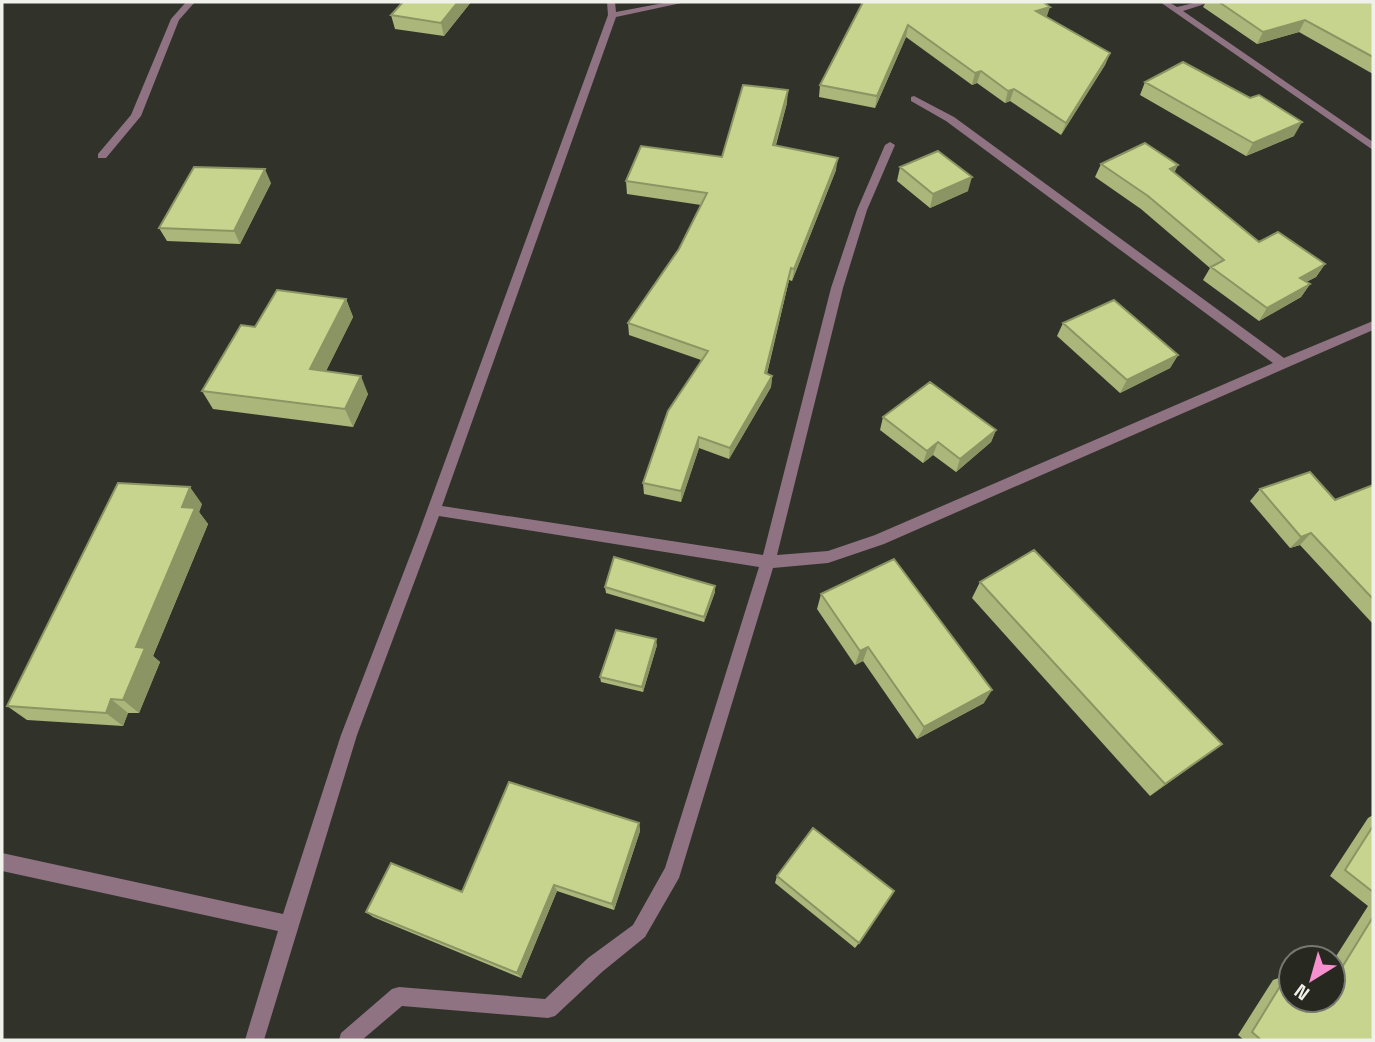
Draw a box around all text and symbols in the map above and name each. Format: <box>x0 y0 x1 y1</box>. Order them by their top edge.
north arrow <box>1277 944 1347 1014</box>
text: N <box>1289 978 1315 1006</box>

